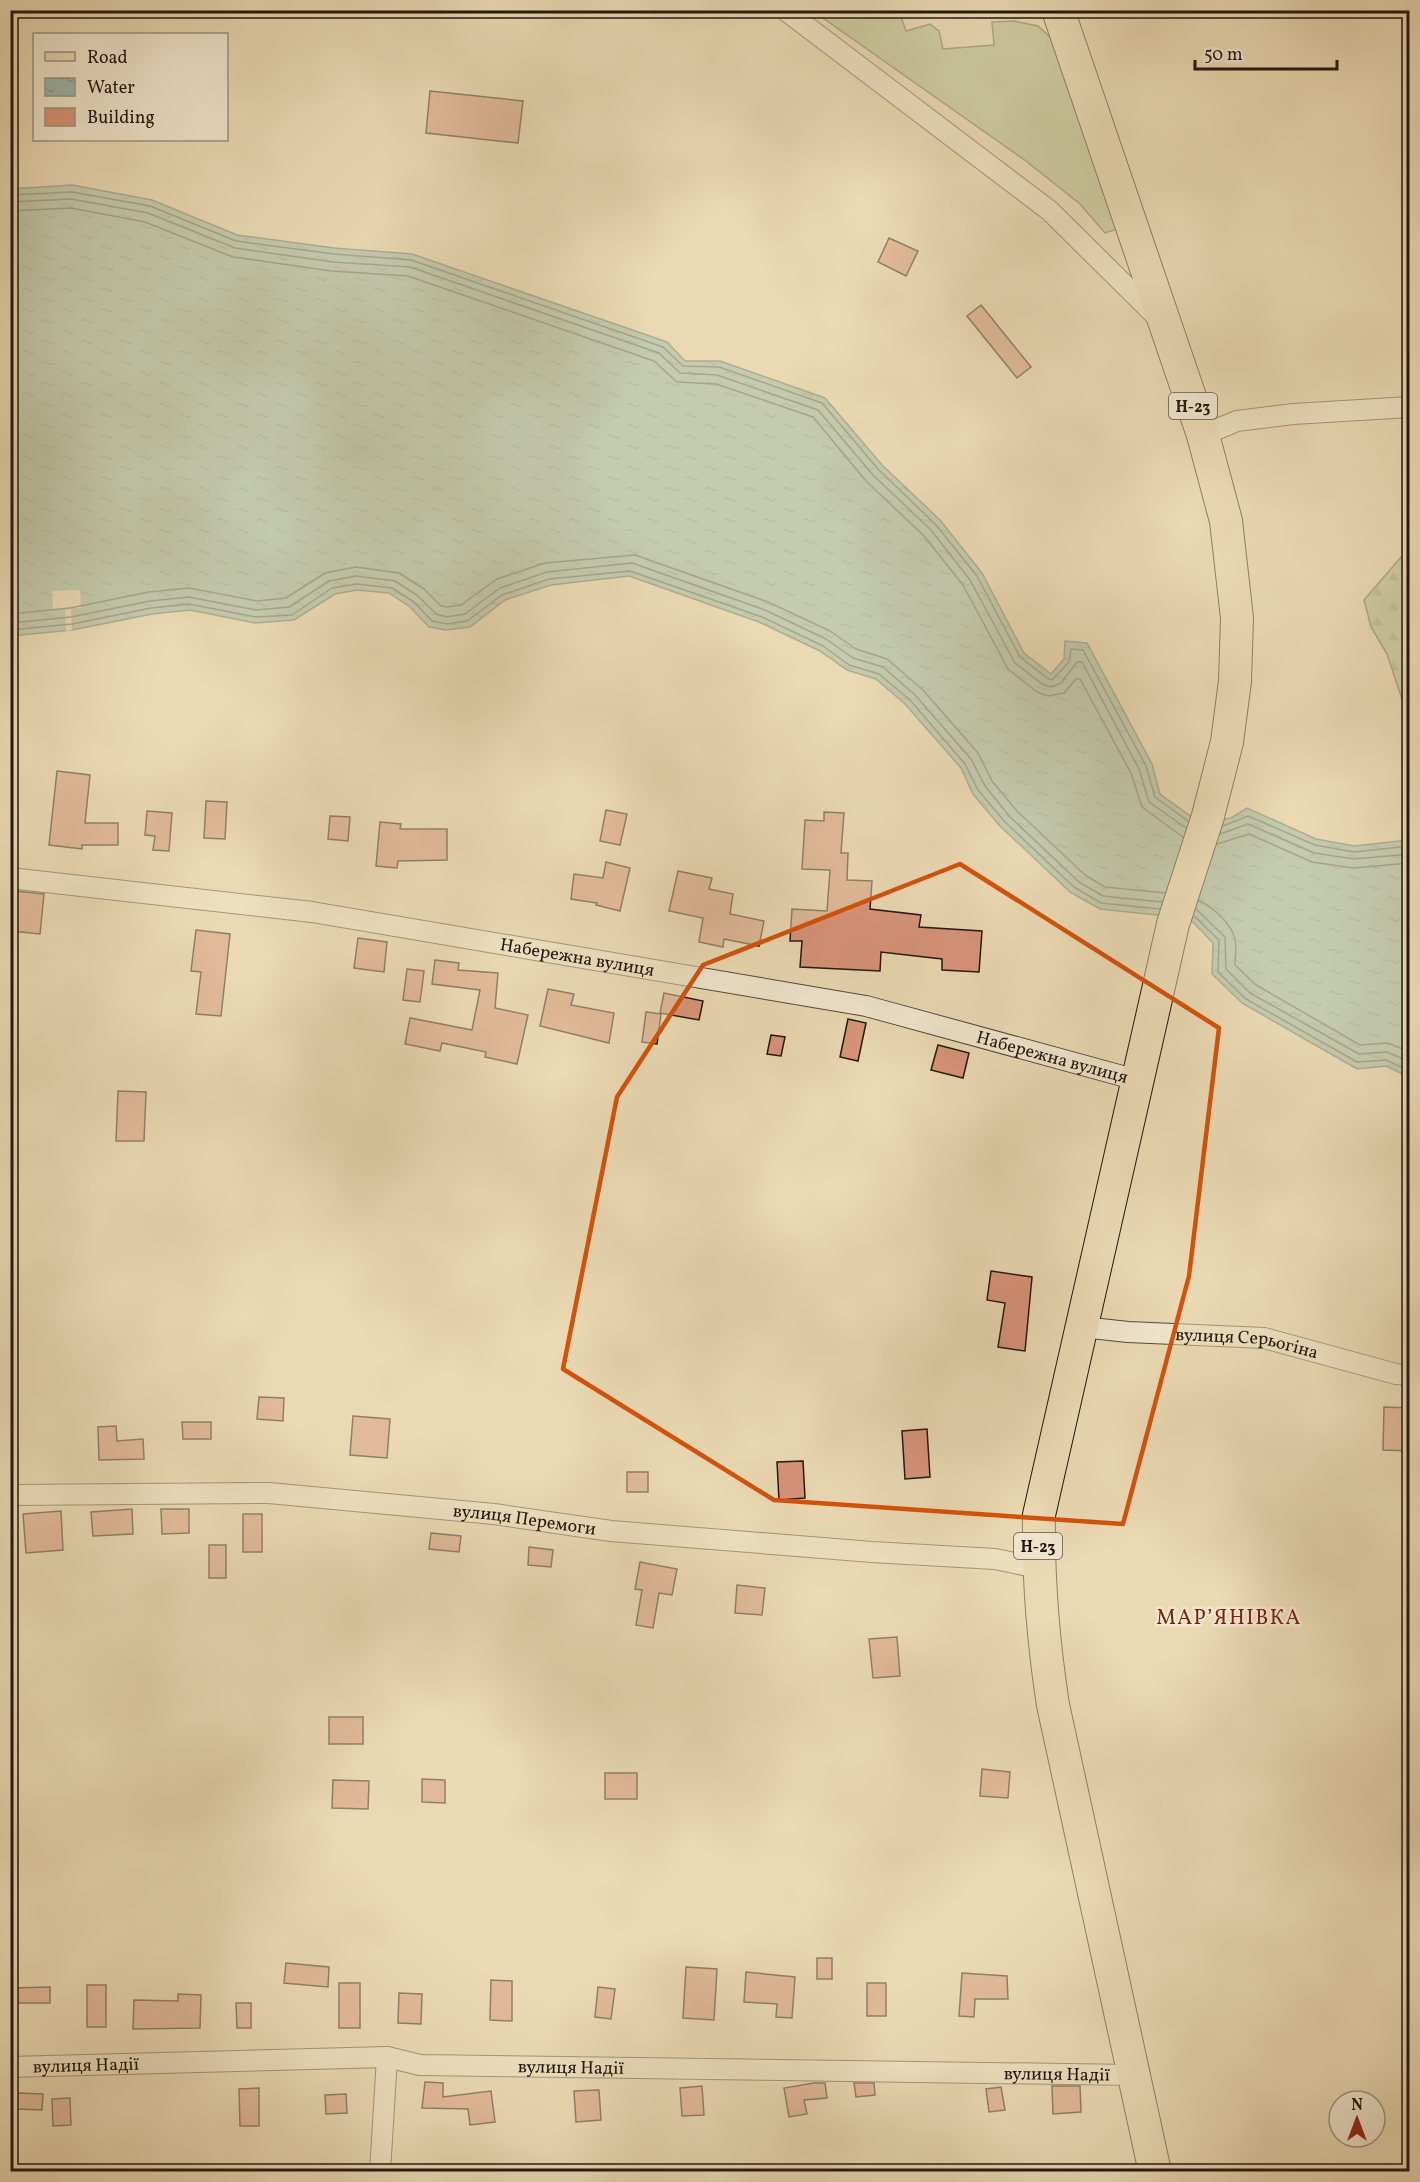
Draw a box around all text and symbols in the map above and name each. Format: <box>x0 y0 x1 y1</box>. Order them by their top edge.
legend <box>33 33 228 141</box>
scale bar <box>1195 33 1338 71</box>
text: 50 m <box>1204 43 1243 68</box>
text: Road <box>87 46 128 71</box>
text: Water <box>87 76 135 101</box>
text: Building <box>87 106 155 131</box>
road number: Н-23 <box>1169 393 1217 419</box>
street label: Набережна вулиця <box>498 933 656 984</box>
street label: Набережна вулиця <box>973 1026 1131 1091</box>
street label: вулиця Серьогіна <box>1175 1323 1321 1366</box>
street label: вулиця Перемоги <box>452 1499 598 1543</box>
road number: Н-23 <box>1014 1533 1062 1559</box>
district label: МАР’ЯНІВКА <box>1156 1604 1302 1633</box>
street label: вулиця Надії <box>33 2053 140 2080</box>
street label: вулиця Надії <box>518 2055 625 2082</box>
street label: вулиця Надії <box>1004 2062 1111 2089</box>
north arrow <box>1327 2089 1387 2149</box>
text: N <box>1351 2095 1363 2117</box>

